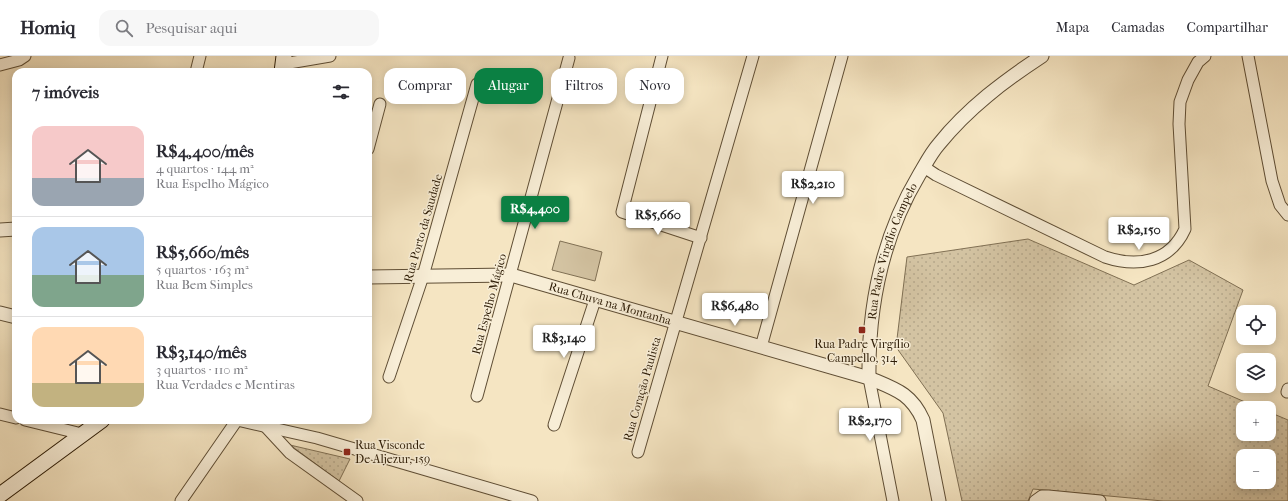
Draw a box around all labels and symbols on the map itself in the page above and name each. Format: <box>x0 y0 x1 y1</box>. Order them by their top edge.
pin: R$2,210 <box>776 171 850 205</box>
street label: Rua Porto da Saudade <box>401 172 445 284</box>
street label: Rua Padre Virgílio Campelo <box>865 180 920 321</box>
pin: R$4,400 <box>498 196 572 230</box>
pin: R$5,660 <box>621 202 695 236</box>
pin: R$2,150 <box>1102 217 1176 251</box>
street label: Rua Espelho Mágico <box>469 252 509 356</box>
street label: Rua Chuva na Montanha <box>547 279 673 328</box>
pin: R$6,480 <box>698 293 772 327</box>
pin: R$3,140 <box>527 325 601 359</box>
marker: Rua Padre Virgílio Campello, 314 <box>857 325 867 335</box>
street label: Rua Coração Paulista <box>620 335 665 443</box>
place label: Rua Padre Virgílio Campello, 314 <box>814 337 910 365</box>
pin: R$2,170 <box>833 408 907 442</box>
place label: Rua Visconde De Aljezur, 159 <box>355 438 430 466</box>
marker: Rua Visconde De Aljezur, 159 <box>342 447 352 457</box>

